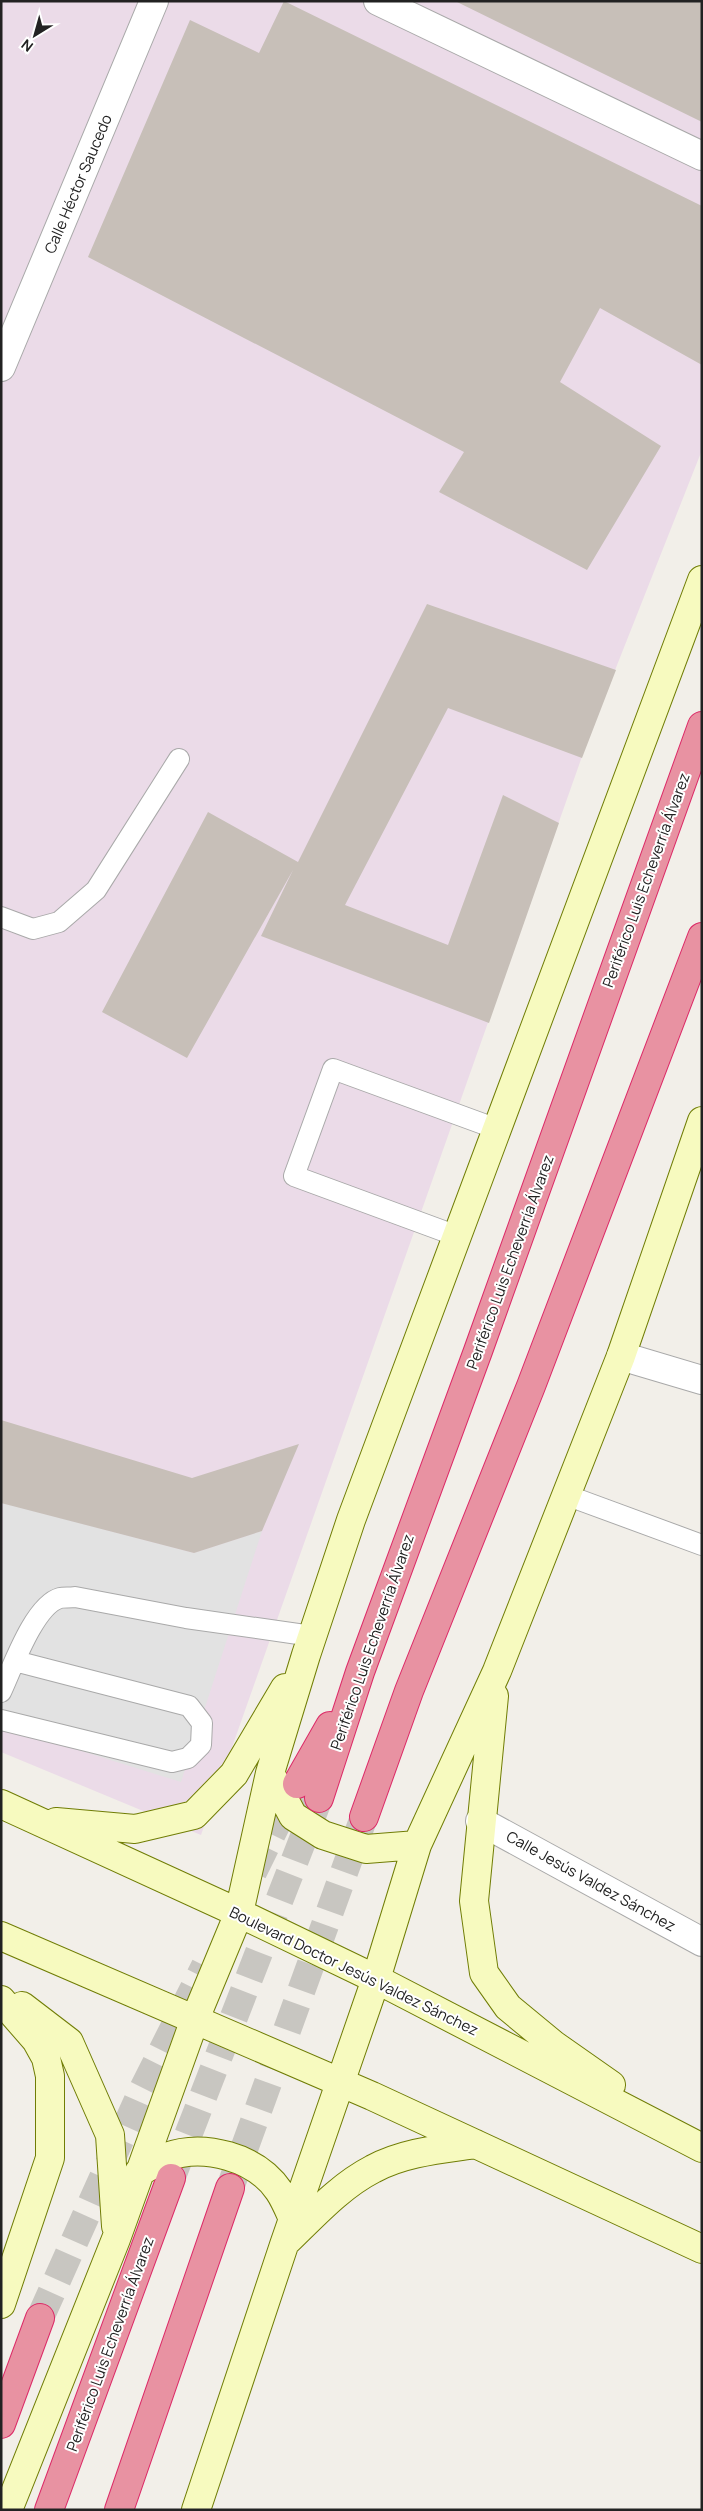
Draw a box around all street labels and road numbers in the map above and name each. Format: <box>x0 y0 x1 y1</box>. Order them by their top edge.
street label: Calle Héctor Saucedo <box>39 111 117 257</box>
street label: Periférico Luis Echeverría Álvarez <box>597 770 695 990</box>
street label: Periférico Luis Echeverría Álvarez <box>461 1152 559 1372</box>
street label: Periférico Luis Echeverría Álvarez <box>325 1531 419 1753</box>
street label: Calle Jesús Valdez Sánchez <box>503 1826 679 1936</box>
street label: Boulevard Doctor Jesús Valdez Sánchez <box>226 1901 482 2041</box>
street label: Periférico Luis Echeverría Álvarez <box>61 2234 159 2454</box>

